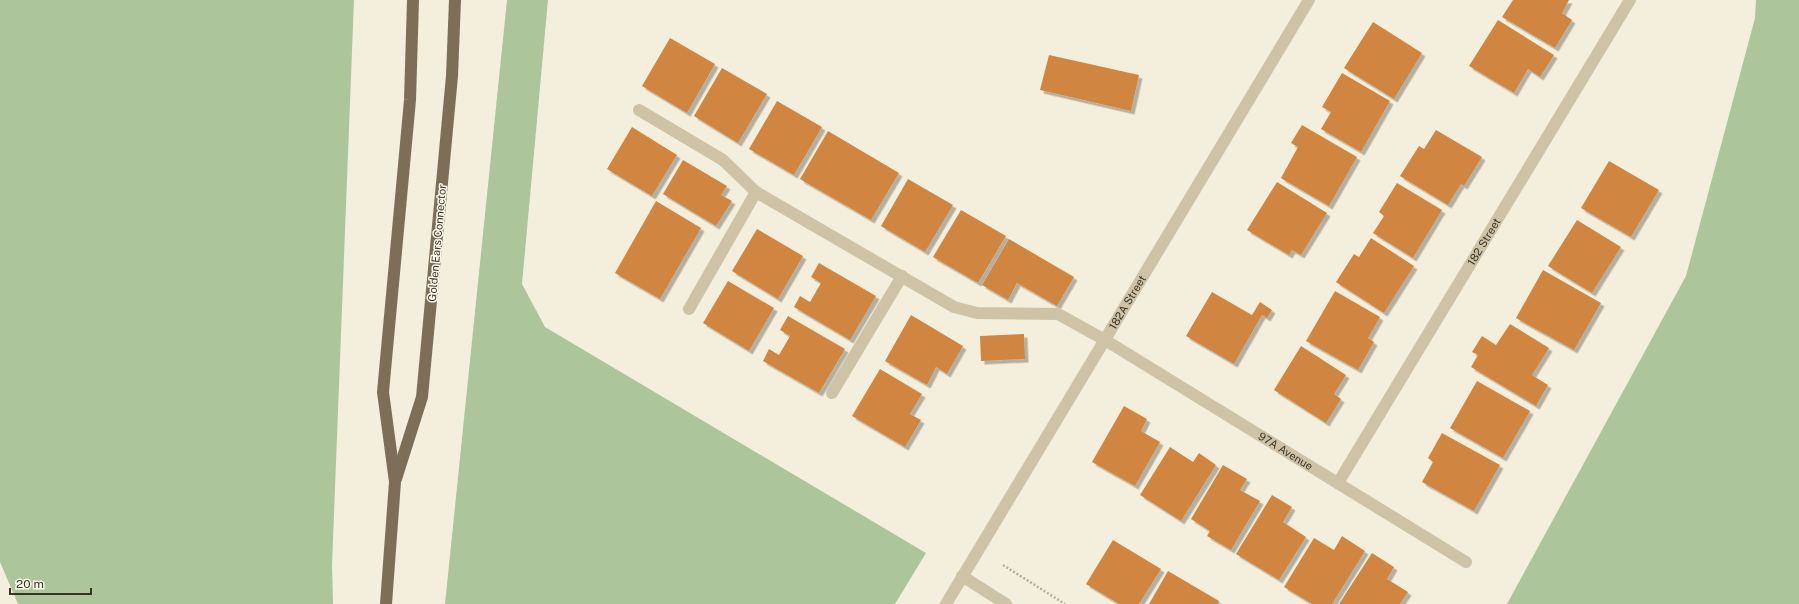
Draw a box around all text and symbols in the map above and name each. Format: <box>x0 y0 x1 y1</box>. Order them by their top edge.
street label: Golden Ears Connector <box>426 184 448 302</box>
street label: 182 Street <box>1465 216 1503 267</box>
street label: 182A Street <box>1107 273 1148 331</box>
street label: 97A Avenue <box>1256 430 1315 472</box>
scale bar <box>10 570 91 596</box>
text: 20 m <box>16 577 44 591</box>

